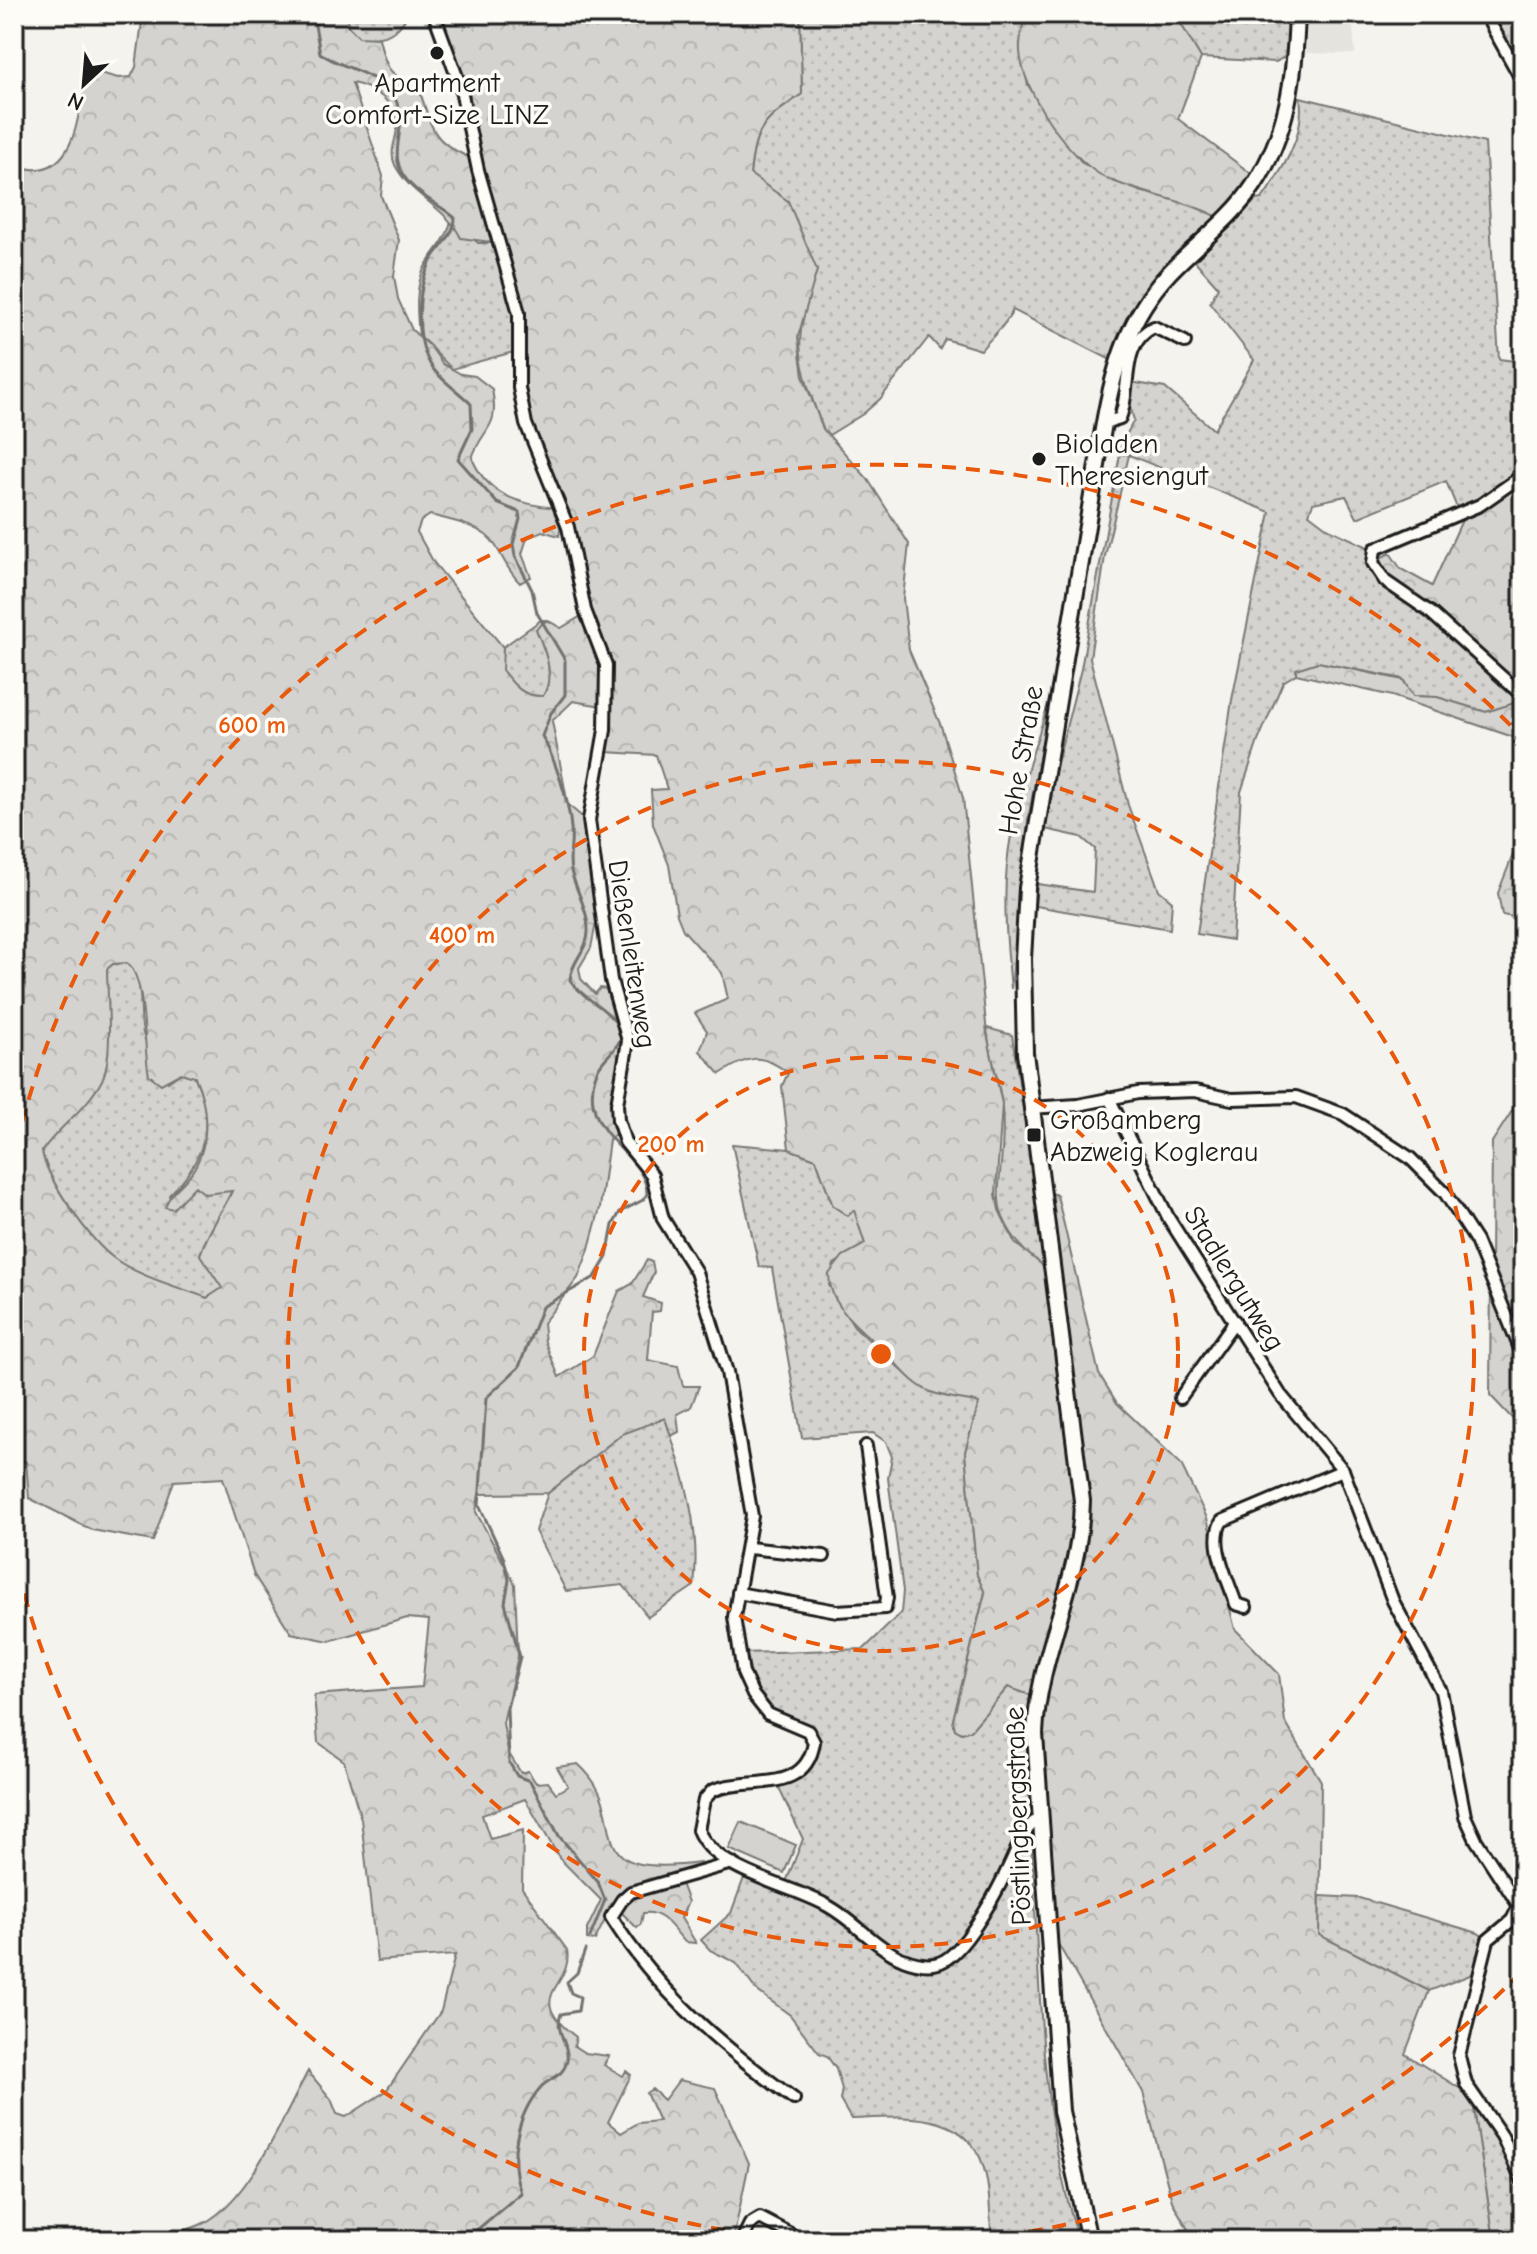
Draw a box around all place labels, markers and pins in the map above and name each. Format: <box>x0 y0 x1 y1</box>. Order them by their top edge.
marker: Apartment Comfort-Size LINZ <box>428 44 446 62</box>
place label: Apartment Comfort-Size LINZ <box>325 67 549 131</box>
place label: Bioladen Theresiengut <box>1055 428 1209 492</box>
marker: Bioladen Theresiengut <box>1030 450 1048 468</box>
place label: Großamberg Abzweig Koglerau <box>1050 1104 1258 1168</box>
marker: Großamberg Abzweig Koglerau <box>1025 1126 1043 1144</box>
centre of rings <box>867 1340 895 1368</box>

